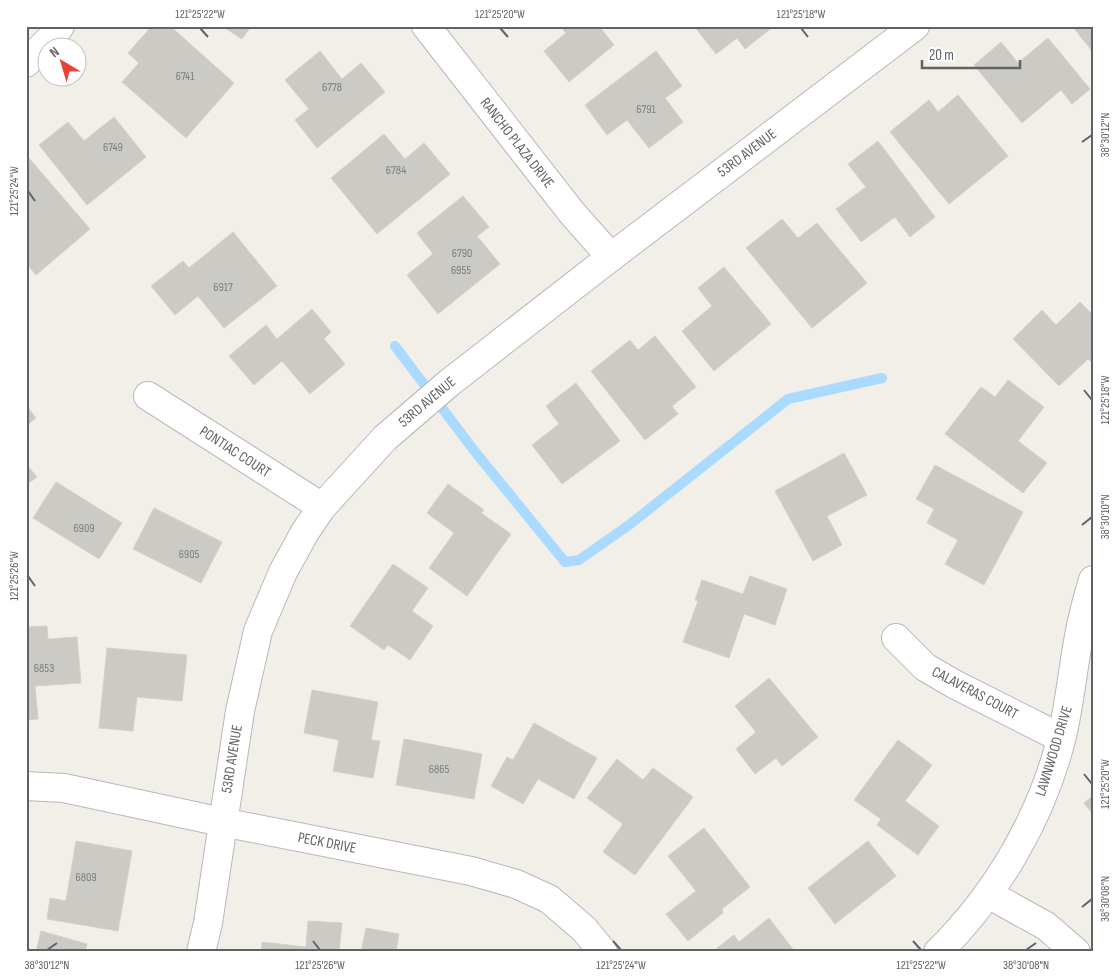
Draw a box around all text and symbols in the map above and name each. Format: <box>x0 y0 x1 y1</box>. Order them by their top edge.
text: 121°25'22"W <box>175 7 225 22</box>
text: 121°25'20"W <box>475 7 525 22</box>
text: 121°25'18"W <box>777 7 826 22</box>
north arrow <box>38 38 88 88</box>
scale bar <box>922 38 1019 70</box>
text: N <box>46 43 62 61</box>
text: 20 m <box>929 46 954 65</box>
house number: 6741 <box>176 69 195 84</box>
house number: 6778 <box>322 80 342 95</box>
street label: RANCHO PLAZA DRIVE <box>476 94 558 192</box>
house number: 6791 <box>636 102 657 117</box>
text: 38°30'12"N <box>1098 113 1113 157</box>
street label: 53RD AVENUE <box>714 125 780 181</box>
house number: 6749 <box>103 140 123 155</box>
house number: 6784 <box>386 163 406 178</box>
text: 121°25'24"W <box>7 166 22 216</box>
house number: 6790 <box>452 246 472 261</box>
house number: 6955 <box>451 263 471 278</box>
house number: 6917 <box>213 280 233 295</box>
street label: 53RD AVENUE <box>394 372 460 432</box>
text: 121°25'18"W <box>1098 375 1113 424</box>
street label: PONTIAC COURT <box>196 422 274 482</box>
text: 38°30'10"N <box>1098 494 1113 540</box>
house number: 6909 <box>73 521 95 536</box>
house number: 6905 <box>179 547 200 562</box>
text: 121°25'26"W <box>7 551 22 601</box>
house number: 6853 <box>34 661 54 676</box>
street label: CALAVERAS COURT <box>929 662 1021 724</box>
street label: LAWNWOOD DRIVE <box>1031 703 1077 799</box>
street label: 53RD AVENUE <box>217 723 247 795</box>
text: 121°25'20"W <box>1098 759 1113 809</box>
house number: 6865 <box>429 762 449 777</box>
street label: PECK DRIVE <box>296 828 358 858</box>
house number: 6809 <box>75 870 97 885</box>
text: 38°30'08"N <box>1098 876 1113 922</box>
text: 38°30'12"N <box>25 958 69 973</box>
text: 121°25'26"W <box>295 958 345 973</box>
text: 121°25'24"W <box>596 958 646 973</box>
text: 121°25'22"W <box>896 958 946 973</box>
text: 38°30'08"N <box>1003 958 1049 973</box>

